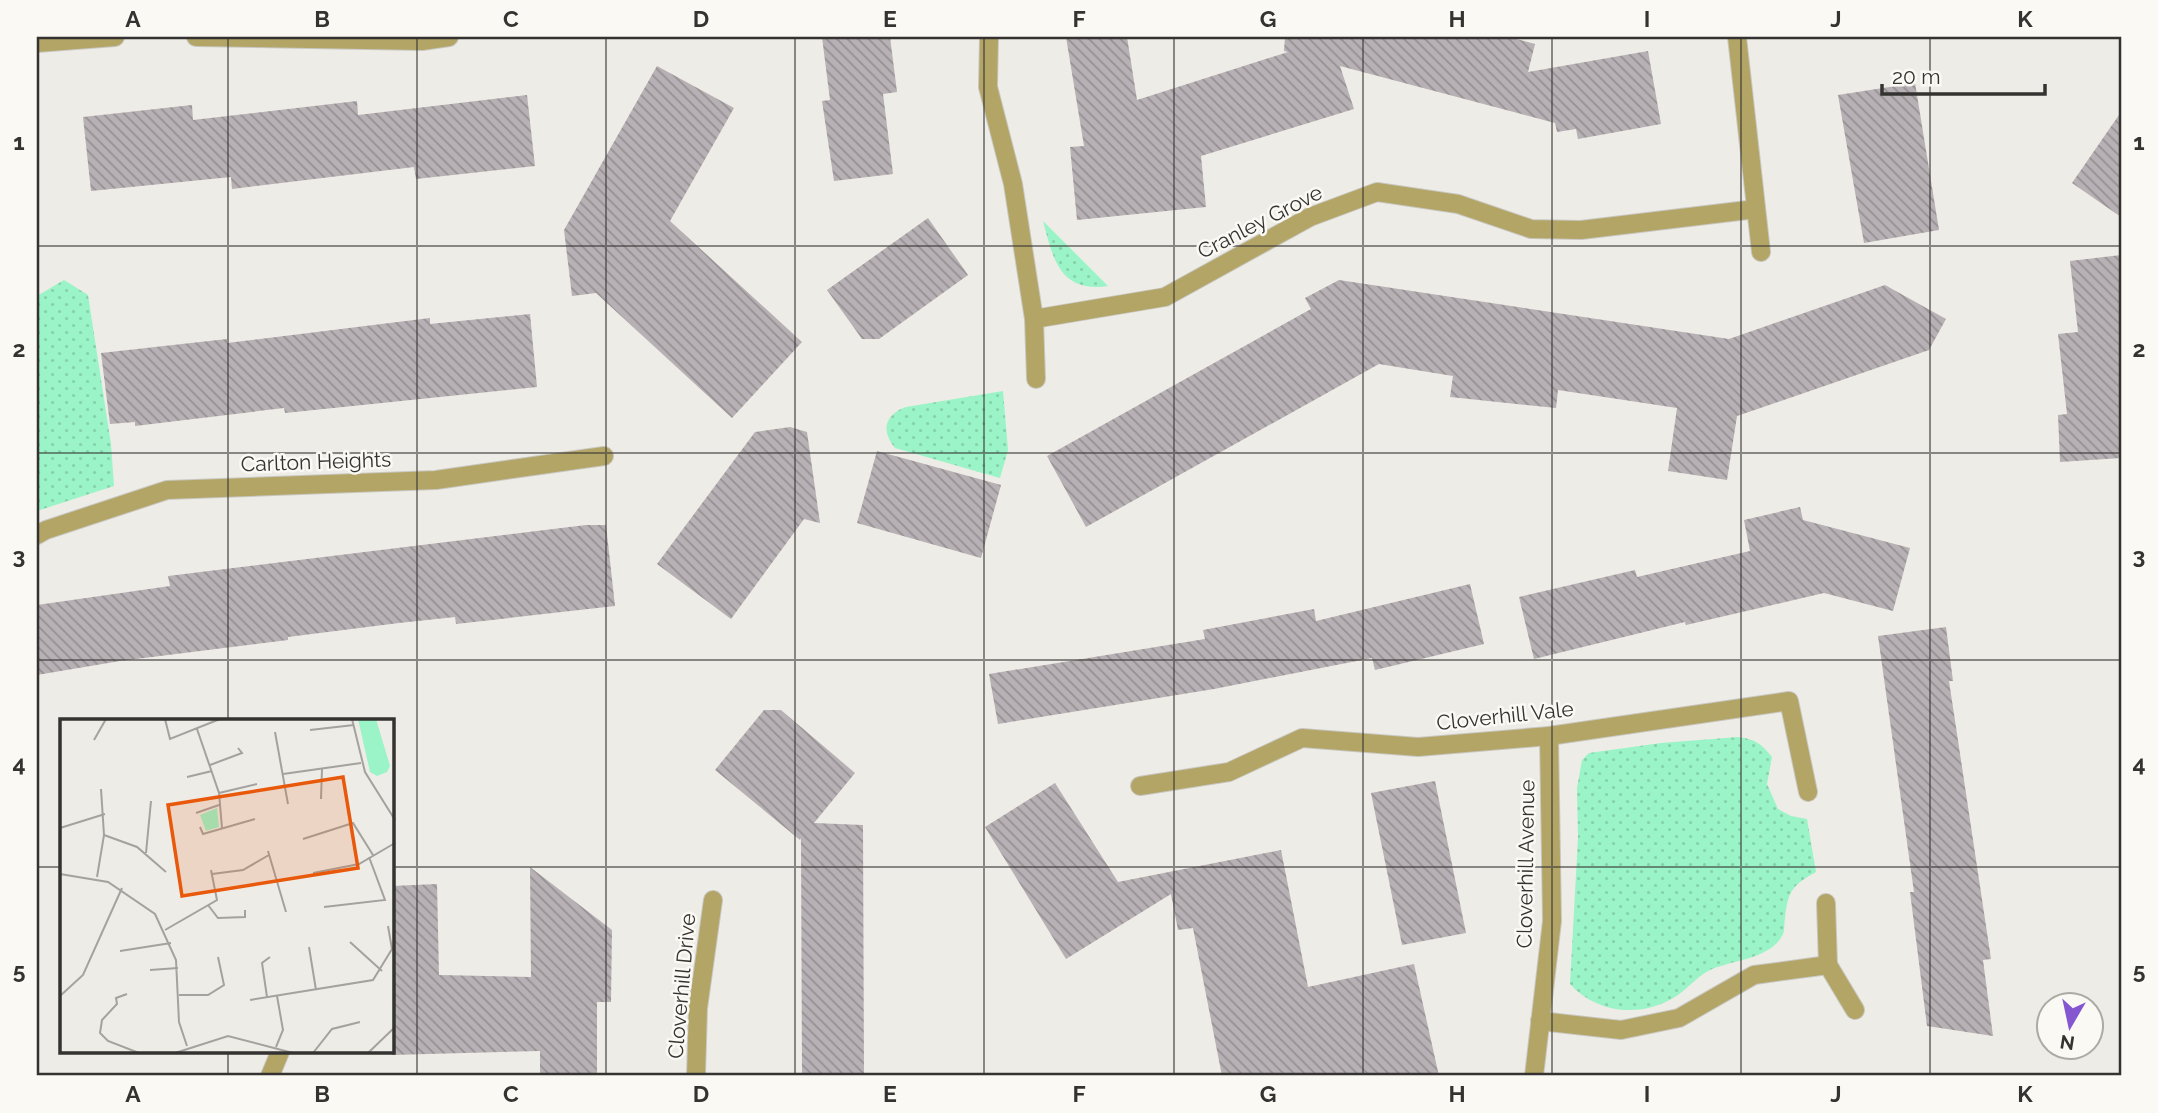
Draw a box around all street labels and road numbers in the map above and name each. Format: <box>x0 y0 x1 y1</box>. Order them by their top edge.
street label: Cranley Grove <box>1193 179 1326 264</box>
street label: Carlton Heights <box>240 446 392 477</box>
street label: Cloverhill Vale <box>1435 696 1575 735</box>
street label: Cloverhill Avenue <box>1512 779 1539 949</box>
street label: Cloverhill Drive <box>663 912 700 1060</box>

